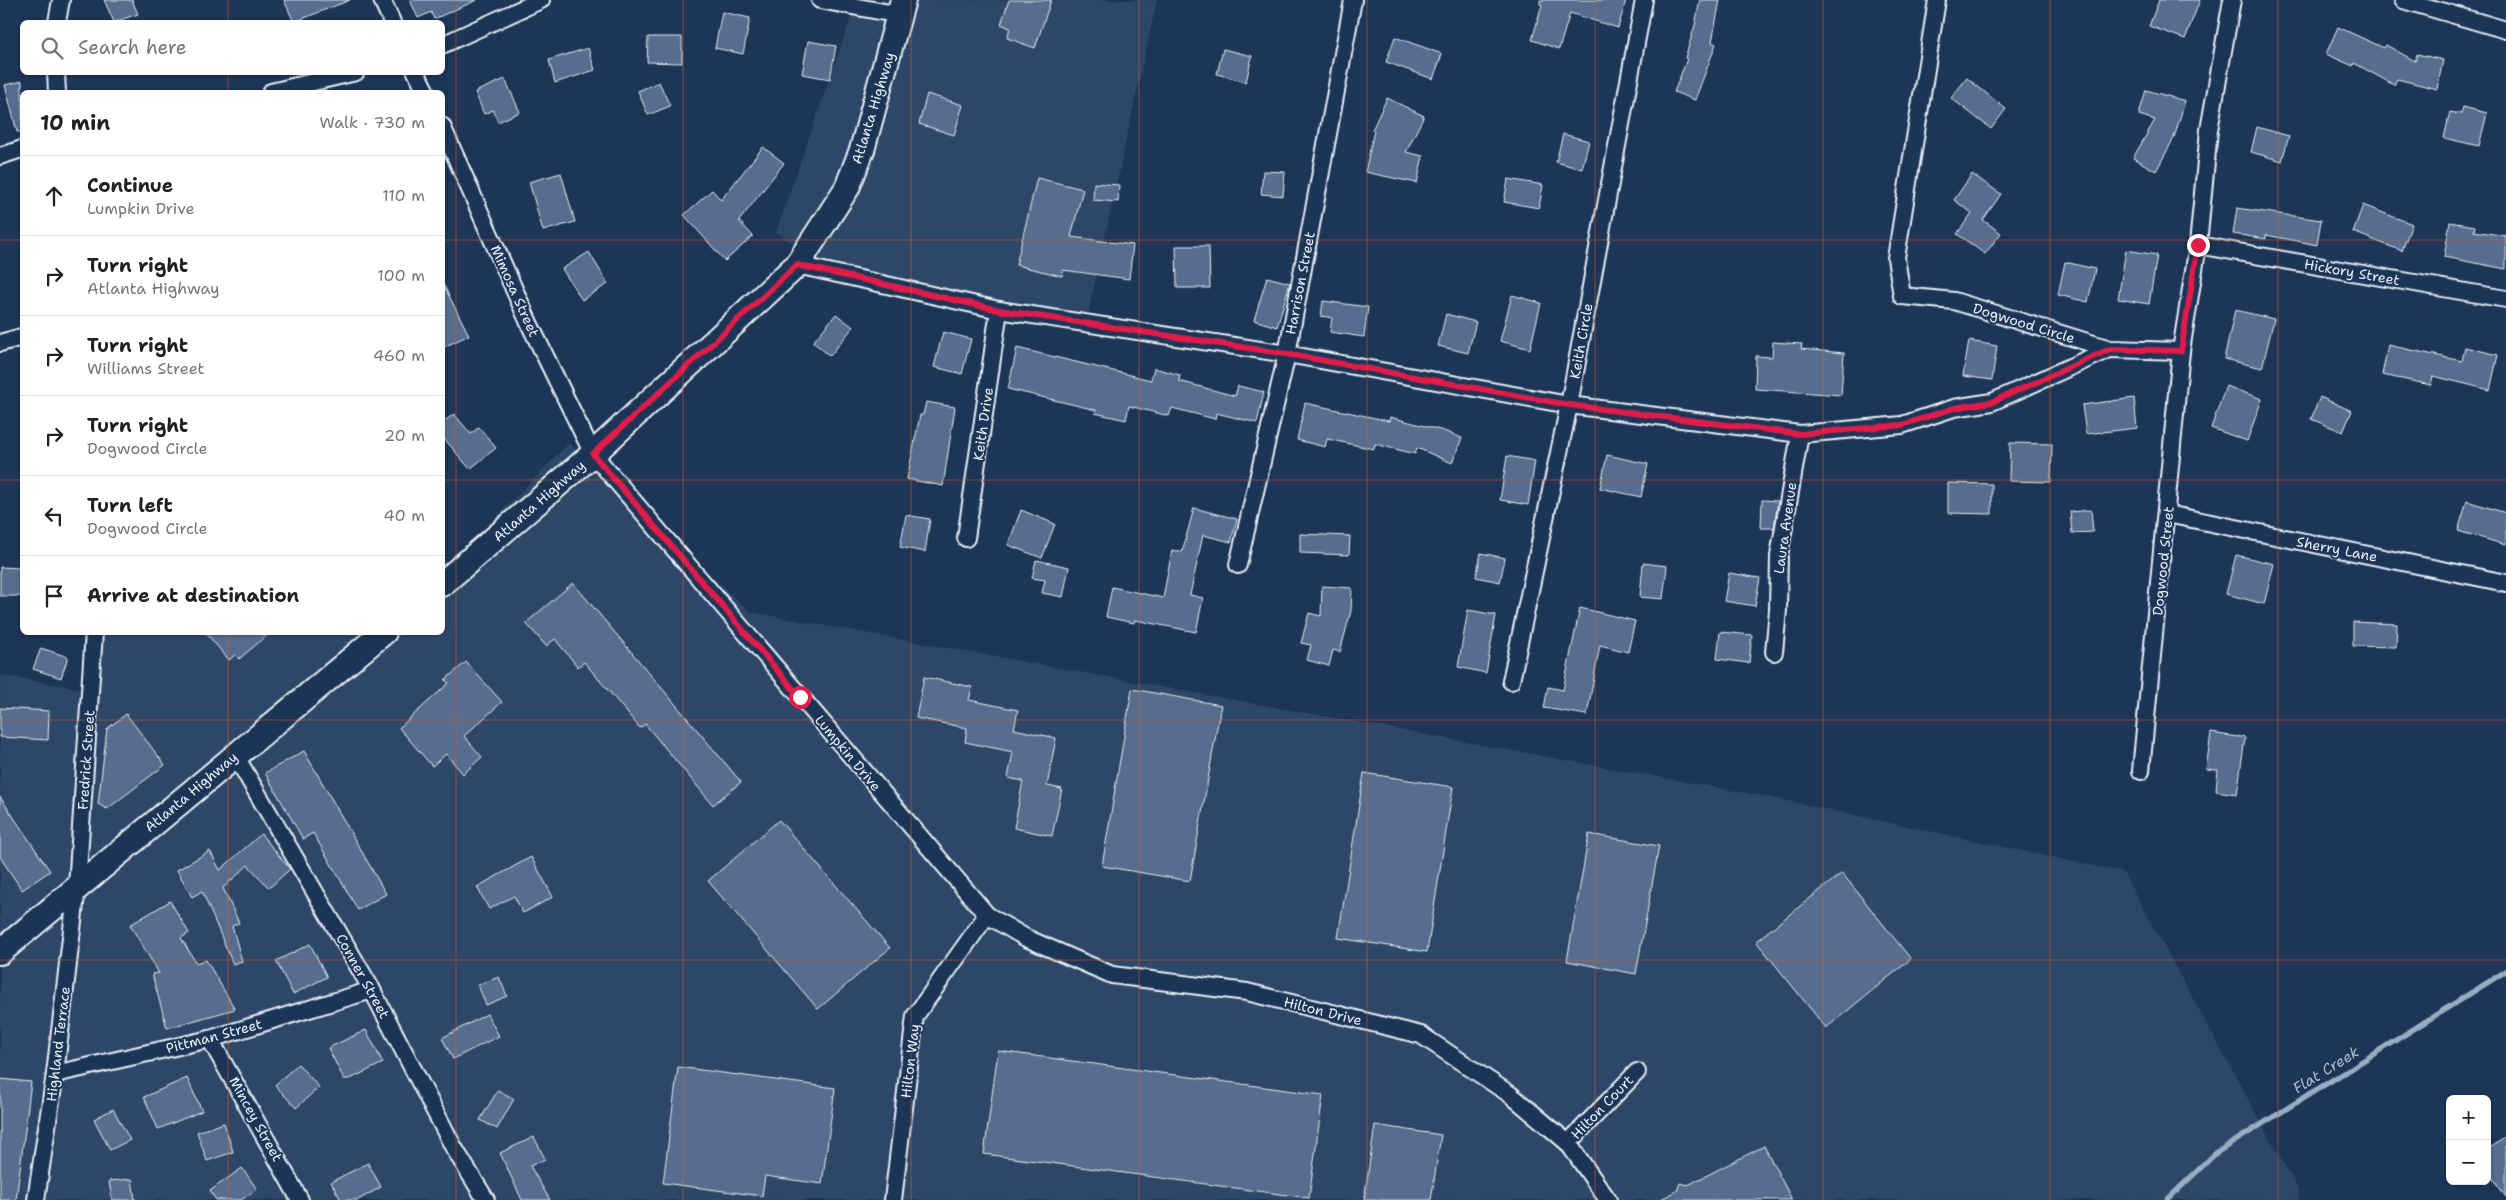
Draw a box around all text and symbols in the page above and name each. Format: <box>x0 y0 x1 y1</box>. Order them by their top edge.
search box <box>20 20 445 75</box>
icon: search <box>38 34 66 62</box>
text: Search here <box>78 35 187 60</box>
street label: Atlanta Highway <box>847 50 899 166</box>
text: 10 min <box>40 109 110 137</box>
text: Walk · 730 m <box>319 112 425 133</box>
text: Continue <box>87 173 173 198</box>
icon: ahead <box>40 182 68 210</box>
text: 110 m <box>382 185 425 206</box>
text: Lumpkin Drive <box>87 198 195 219</box>
street label: Harrison Street <box>1281 230 1319 336</box>
route end <box>2187 234 2210 257</box>
street label: Mimosa Street <box>487 242 543 340</box>
text: Turn right <box>87 253 188 278</box>
street label: Hickory Street <box>2303 255 2401 289</box>
icon: right <box>40 262 68 290</box>
text: 100 m <box>377 265 425 286</box>
text: Atlanta Highway <box>87 278 219 299</box>
street label: Dogwood Circle <box>1971 299 2077 347</box>
street label: Keith Circle <box>1566 302 1597 380</box>
text: Turn right <box>87 333 188 358</box>
icon: right <box>40 342 68 370</box>
text: 460 m <box>373 345 425 366</box>
text: Williams Street <box>87 358 205 379</box>
street label: Keith Drive <box>969 386 997 462</box>
text: Turn right <box>87 413 188 438</box>
icon: right <box>40 422 68 450</box>
text: 20 m <box>384 425 425 446</box>
text: Dogwood Circle <box>87 438 208 459</box>
street label: Atlanta Highway <box>489 456 589 546</box>
street label: Laura Avenue <box>1770 481 1800 575</box>
text: Turn left <box>87 493 173 518</box>
icon: left <box>40 502 68 530</box>
text: 40 m <box>383 505 425 526</box>
street label: Dogwood Street <box>2148 505 2178 617</box>
text: Dogwood Circle <box>87 518 208 539</box>
street label: Sherry Lane <box>2295 532 2379 566</box>
icon: arrive <box>40 582 68 610</box>
text: Arrive at destination <box>87 583 299 608</box>
route start <box>789 686 812 709</box>
street label: Fredrick Street <box>74 709 98 811</box>
street label: Lumpkin Drive <box>811 711 885 795</box>
street label: Atlanta Highway <box>141 748 241 836</box>
street label: Conner Street <box>332 931 394 1021</box>
street label: Highland Terrace <box>42 985 74 1103</box>
street label: Hilton Drive <box>1282 993 1364 1029</box>
street label: Pittman Street <box>164 1015 264 1057</box>
street label: Hilton Way <box>897 1023 923 1099</box>
water label: Flat Creek <box>2289 1041 2363 1098</box>
street label: Hilton Court <box>1567 1071 1637 1143</box>
street label: Mincey Street <box>225 1073 287 1165</box>
map controls <box>2446 1095 2491 1185</box>
button: + <box>2446 1095 2491 1140</box>
button: − <box>2446 1140 2491 1185</box>

